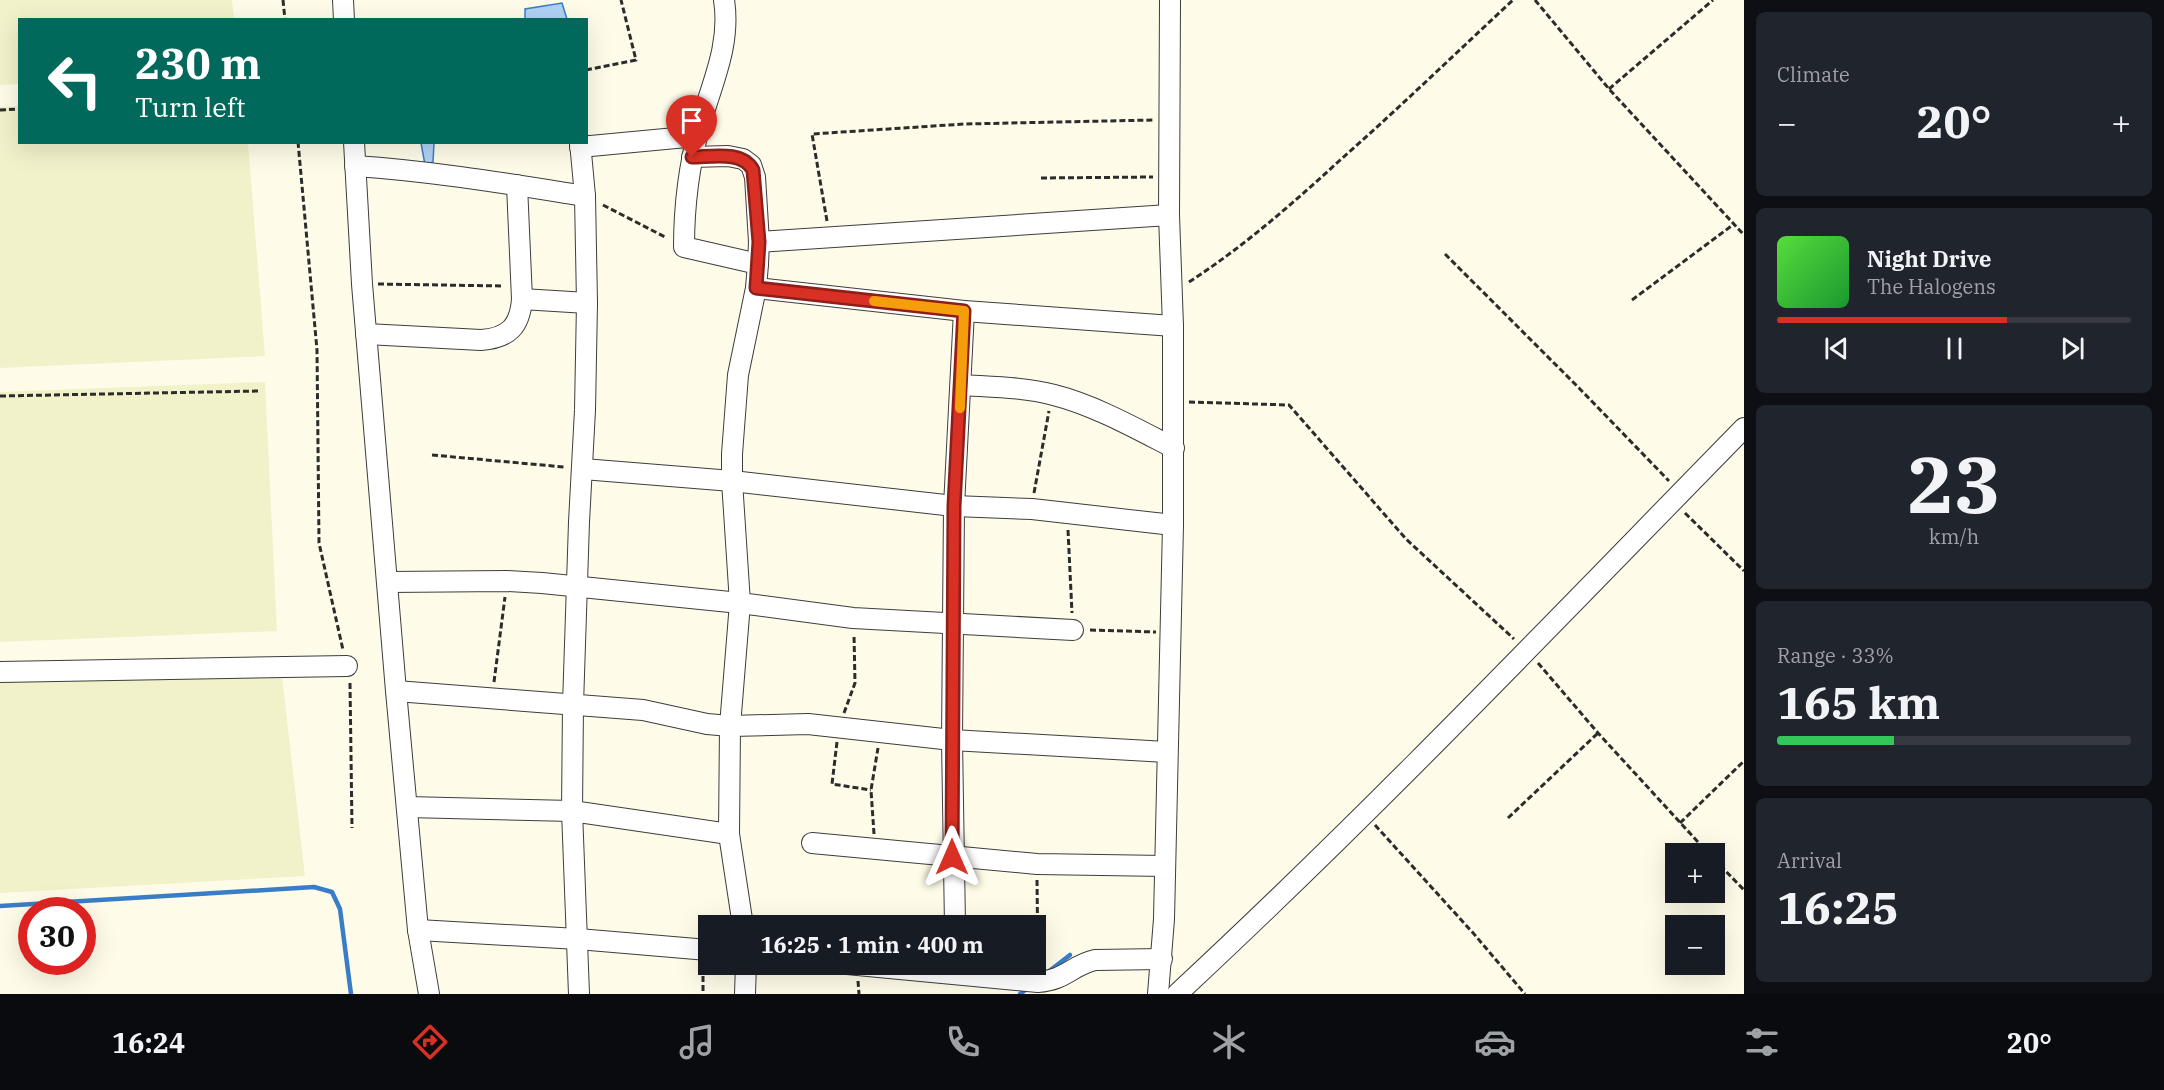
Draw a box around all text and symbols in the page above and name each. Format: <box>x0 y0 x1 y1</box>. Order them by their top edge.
text: 230 m <box>135 36 261 91</box>
icon: left <box>36 42 114 120</box>
text: Climate <box>1777 61 1850 88</box>
text: Turn left <box>135 89 246 124</box>
text: 20° <box>1916 92 1992 150</box>
pin <box>666 95 717 157</box>
text: − <box>1777 101 1797 144</box>
text: + <box>2111 101 2131 144</box>
icon: arrive <box>675 104 708 137</box>
text: Night Drive <box>1867 244 1992 273</box>
text: The Halogens <box>1867 273 1996 300</box>
icon: previous <box>1820 332 1853 365</box>
icon: pause <box>1938 332 1971 365</box>
icon: next <box>2056 332 2089 365</box>
text: 23 <box>1907 433 2001 534</box>
text: km/h <box>1929 523 1979 550</box>
text: Range · 33% <box>1777 642 1894 669</box>
text: 165 km <box>1777 673 1940 731</box>
position arrow <box>920 825 984 889</box>
map controls <box>1665 843 1725 975</box>
button: + <box>1665 843 1725 903</box>
text: Arrival <box>1777 847 1842 874</box>
text: 16:25 <box>1777 878 1899 936</box>
speed limit sign: 30 <box>18 897 96 975</box>
button: − <box>1665 915 1725 975</box>
text: 16:25 · 1 min · 400 m <box>760 930 984 959</box>
icon: directions <box>409 1021 451 1063</box>
icon: music <box>676 1021 718 1063</box>
icon: phone <box>942 1021 984 1063</box>
icon: climate <box>1208 1021 1250 1063</box>
icon: car <box>1474 1021 1516 1063</box>
icon: filters <box>1741 1021 1783 1063</box>
text: 16:24 <box>112 1025 185 1060</box>
text: 20° <box>2007 1025 2052 1060</box>

